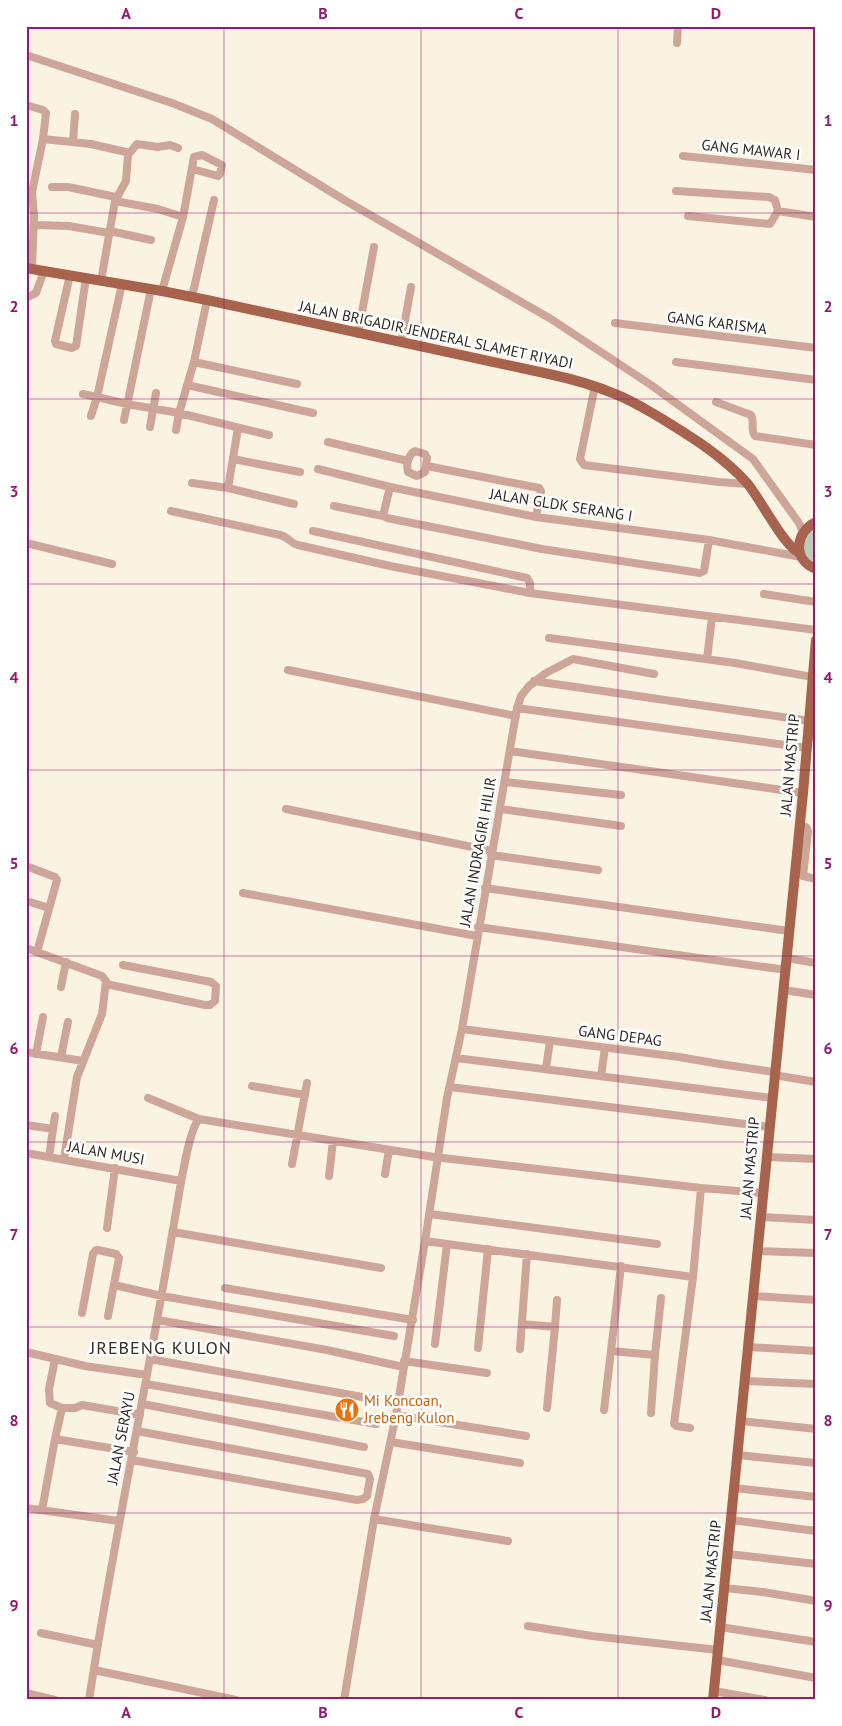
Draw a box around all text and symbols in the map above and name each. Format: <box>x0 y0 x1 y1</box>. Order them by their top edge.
text: A <box>121 3 131 23</box>
text: B <box>318 3 328 23</box>
text: C <box>515 3 524 23</box>
text: D <box>711 3 721 23</box>
text: 1 <box>9 110 19 130</box>
text: 1 <box>823 110 833 130</box>
street label: GANG MAWAR I <box>701 135 802 164</box>
text: 2 <box>9 296 19 316</box>
street label: JALAN BRIGADIR JENDERAL SLAMET RIYADI <box>296 296 575 373</box>
text: 2 <box>823 296 833 316</box>
street label: GANG KARISMA <box>666 307 768 338</box>
text: 3 <box>9 481 19 501</box>
text: 3 <box>823 481 833 501</box>
street label: JALAN GLDK SERANG I <box>487 484 634 525</box>
text: 4 <box>9 667 19 687</box>
text: 4 <box>823 667 833 687</box>
street label: JALAN MASTRIP <box>775 713 803 818</box>
street label: JALAN INDRAGIRI HILIR <box>455 776 500 929</box>
text: 5 <box>9 853 19 873</box>
text: 5 <box>823 853 833 873</box>
street label: GANG DEPAG <box>577 1021 663 1050</box>
text: 6 <box>9 1038 19 1058</box>
text: 6 <box>823 1038 833 1058</box>
street label: JALAN MASTRIP <box>735 1116 763 1221</box>
street label: JALAN MUSI <box>65 1136 146 1169</box>
text: 7 <box>9 1224 19 1244</box>
text: 7 <box>823 1224 833 1244</box>
district label: JREBENG KULON <box>89 1336 232 1359</box>
street label: JALAN SERAYU <box>102 1390 139 1487</box>
place label: Mi Koncoan, Jrebeng Kulon <box>363 1391 455 1427</box>
restaurant icon: Mi Koncoan, Jrebeng Kulon <box>334 1397 360 1423</box>
text: 8 <box>9 1410 19 1430</box>
text: 8 <box>823 1410 833 1430</box>
street label: JALAN MASTRIP <box>696 1519 725 1624</box>
text: 9 <box>9 1595 19 1615</box>
text: 9 <box>823 1595 833 1615</box>
text: A <box>121 1702 131 1722</box>
text: B <box>318 1702 328 1722</box>
text: C <box>515 1702 524 1722</box>
text: D <box>711 1702 721 1722</box>

